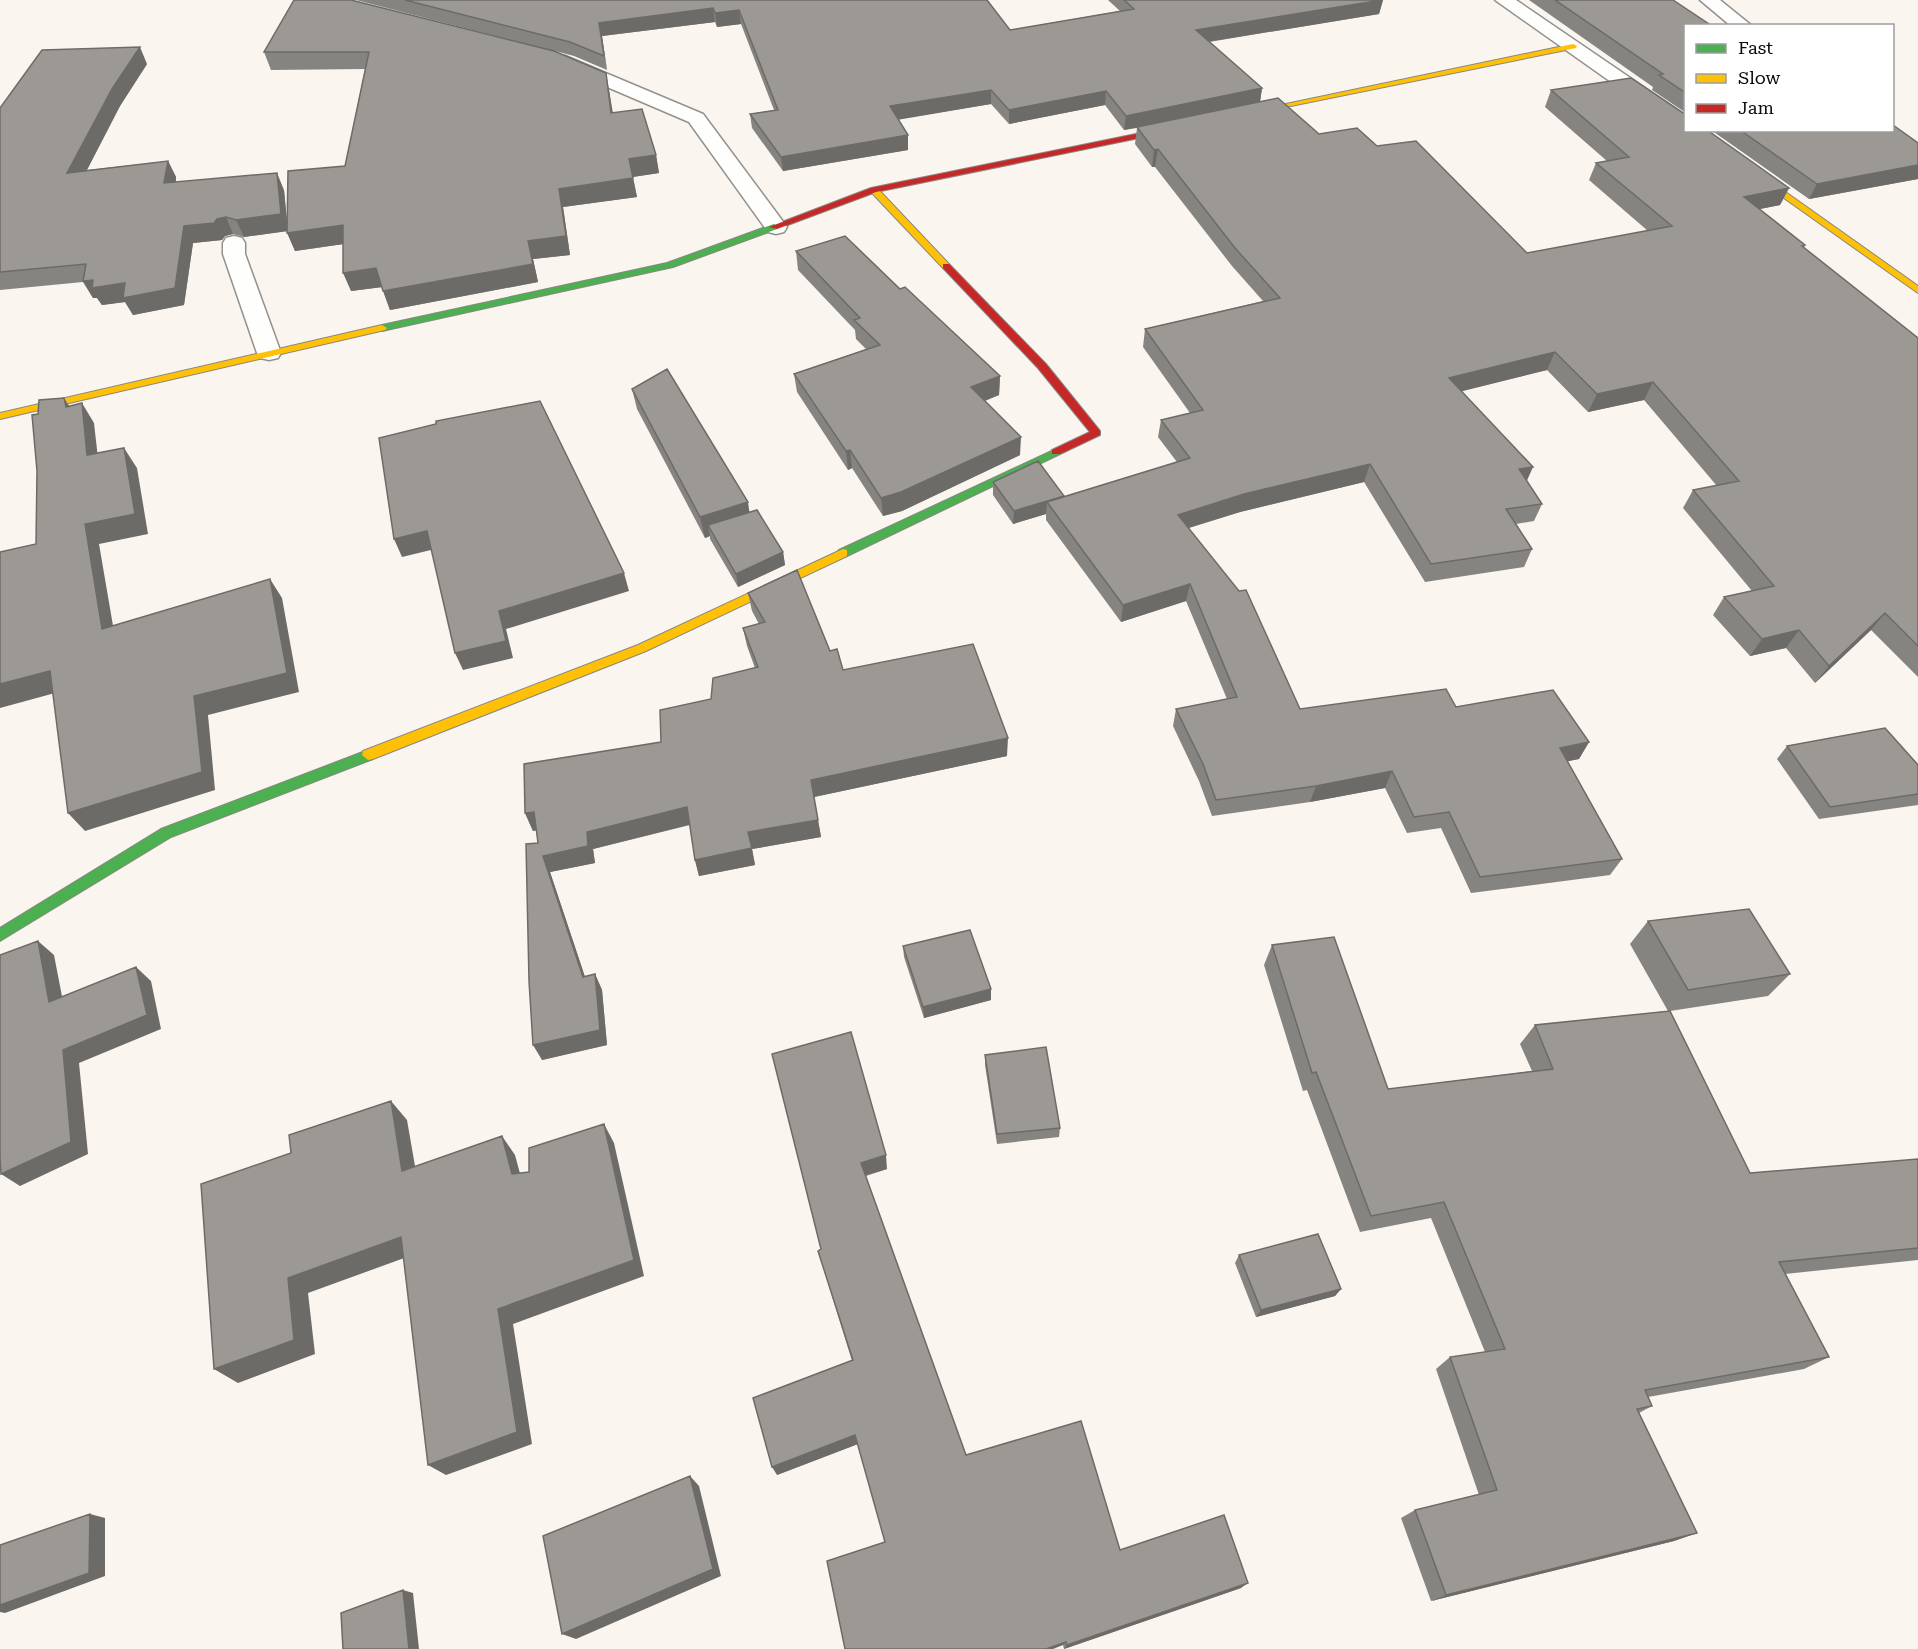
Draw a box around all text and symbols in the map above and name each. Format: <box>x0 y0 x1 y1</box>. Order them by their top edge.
legend <box>1684 24 1894 132</box>
text: Fast <box>1738 37 1773 58</box>
text: Slow <box>1738 67 1780 88</box>
text: Jam <box>1738 97 1774 118</box>

